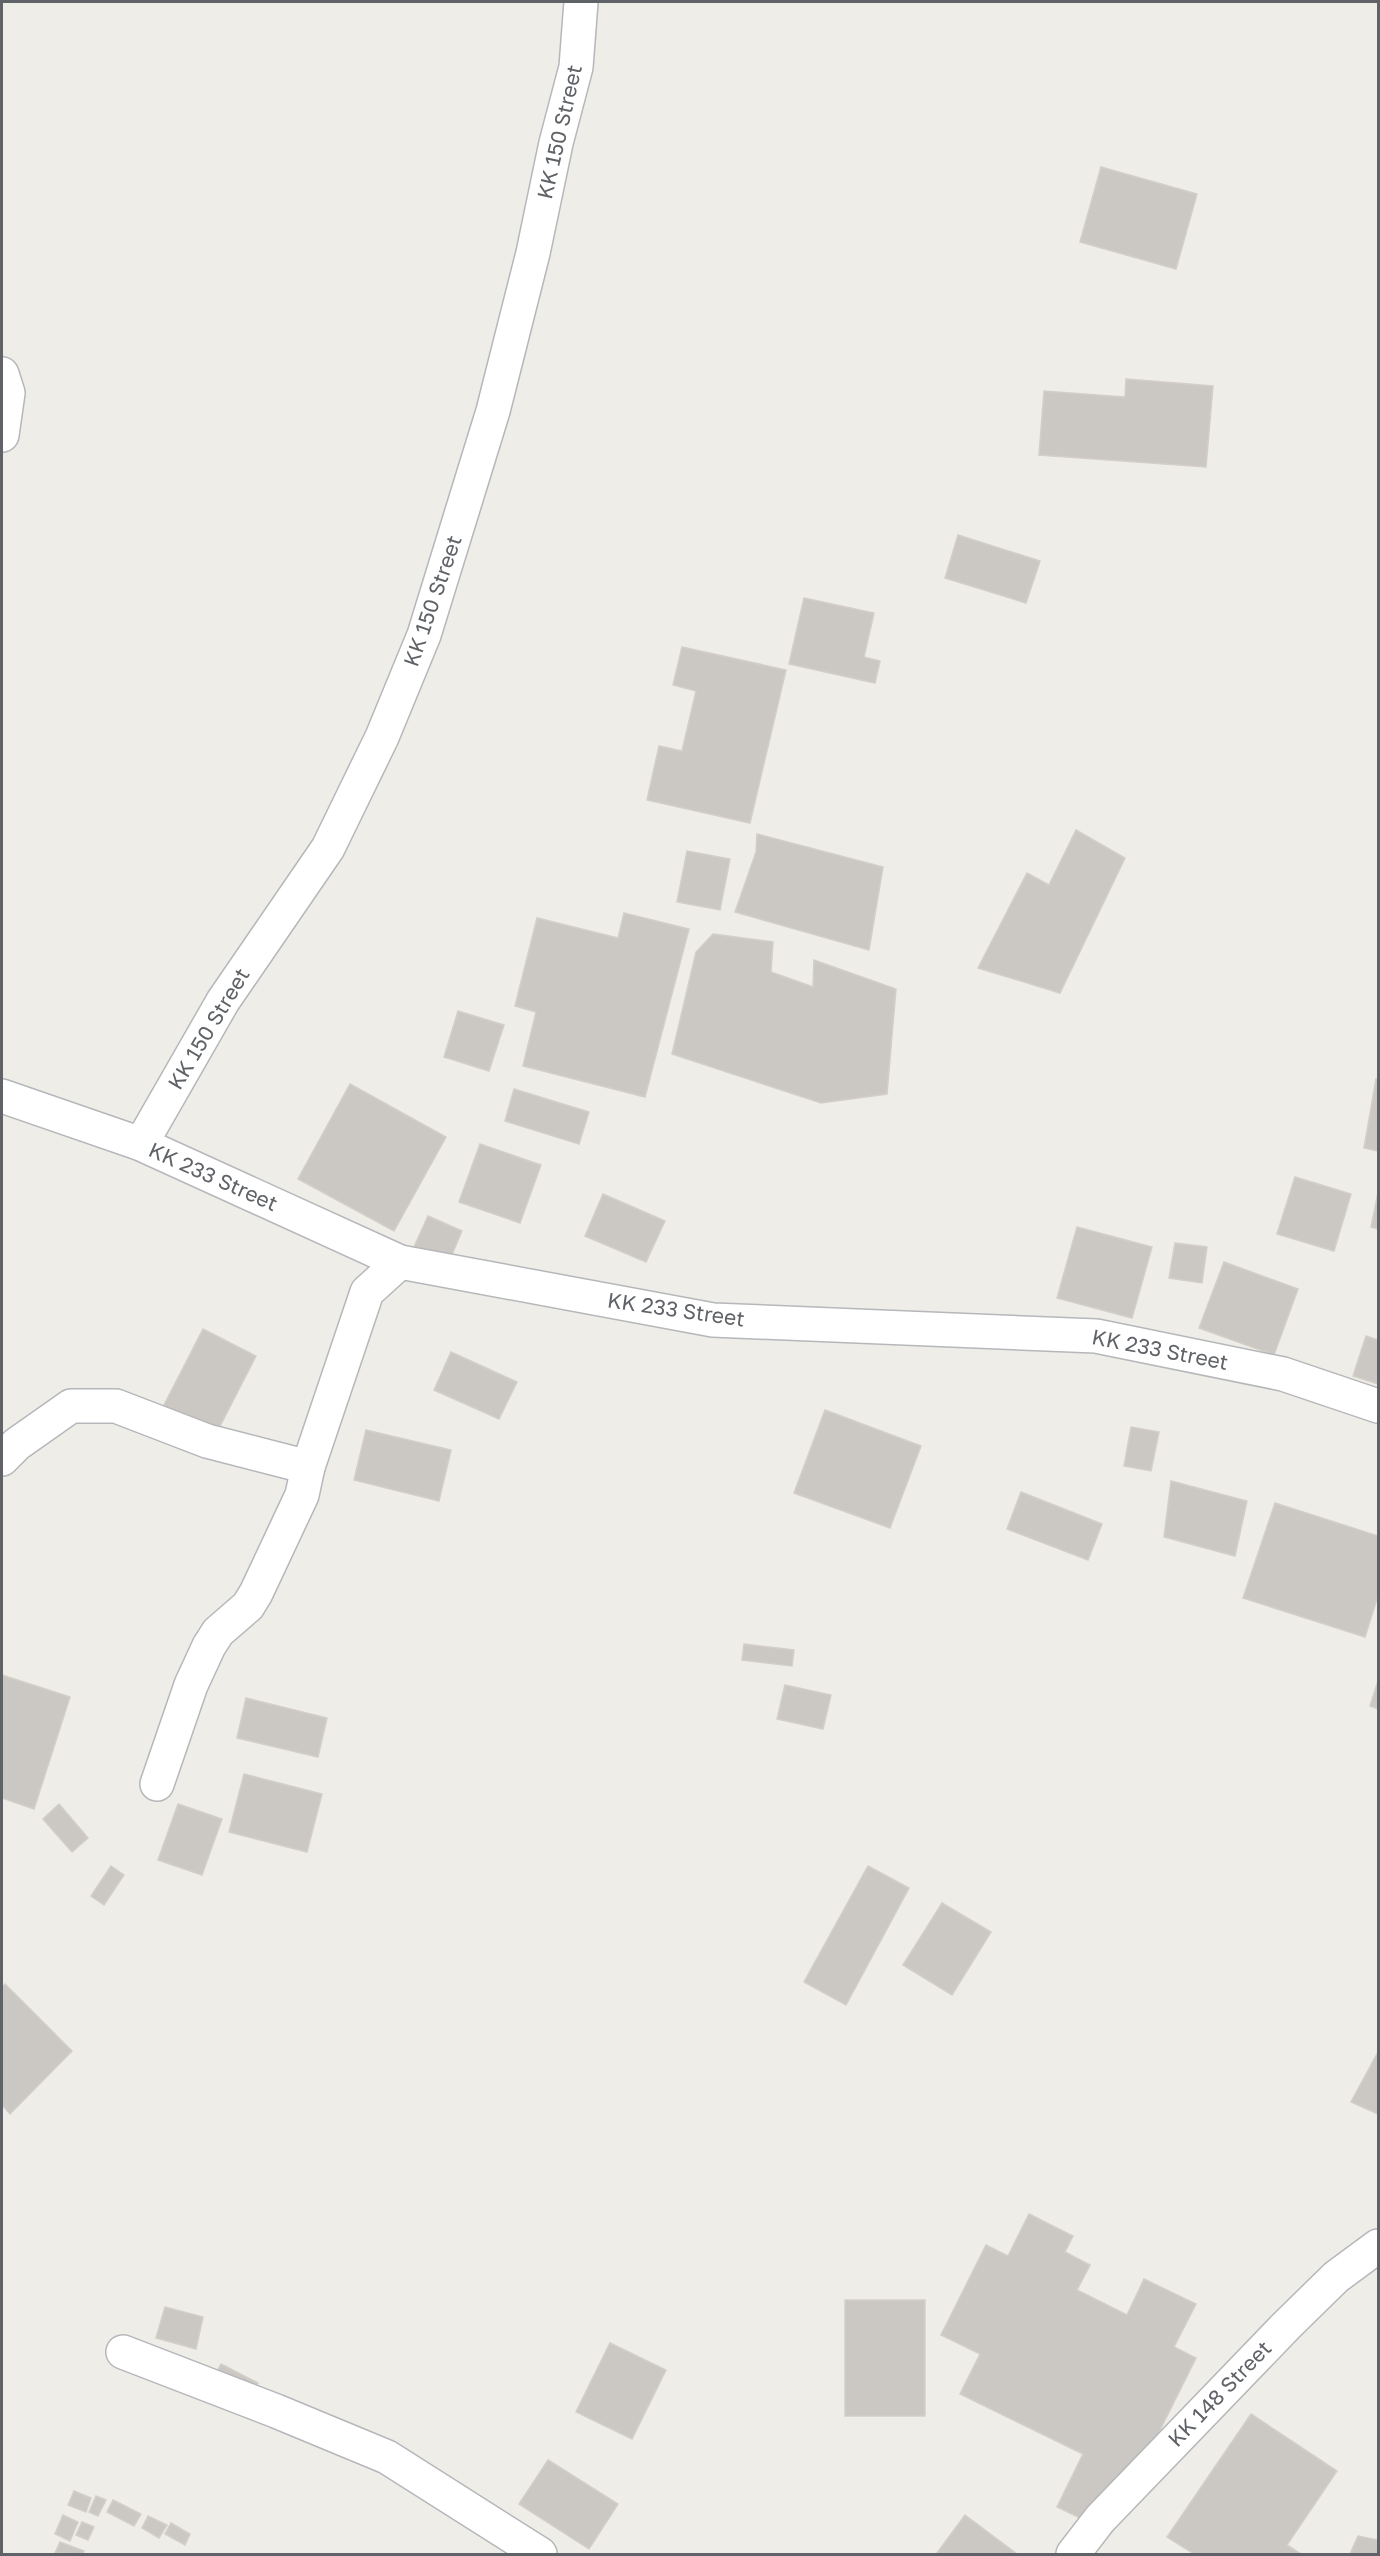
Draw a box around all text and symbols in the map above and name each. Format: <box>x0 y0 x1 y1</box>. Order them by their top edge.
street label: KK 150 Street <box>531 62 587 201</box>
street label: KK 150 Street <box>397 532 467 670</box>
street label: KK 150 Street <box>162 963 255 1094</box>
street label: KK 233 Street <box>145 1136 282 1216</box>
street label: KK 233 Street <box>606 1287 746 1332</box>
street label: KK 233 Street <box>1090 1323 1231 1375</box>
street label: KK 148 Street <box>1162 2335 1276 2452</box>

